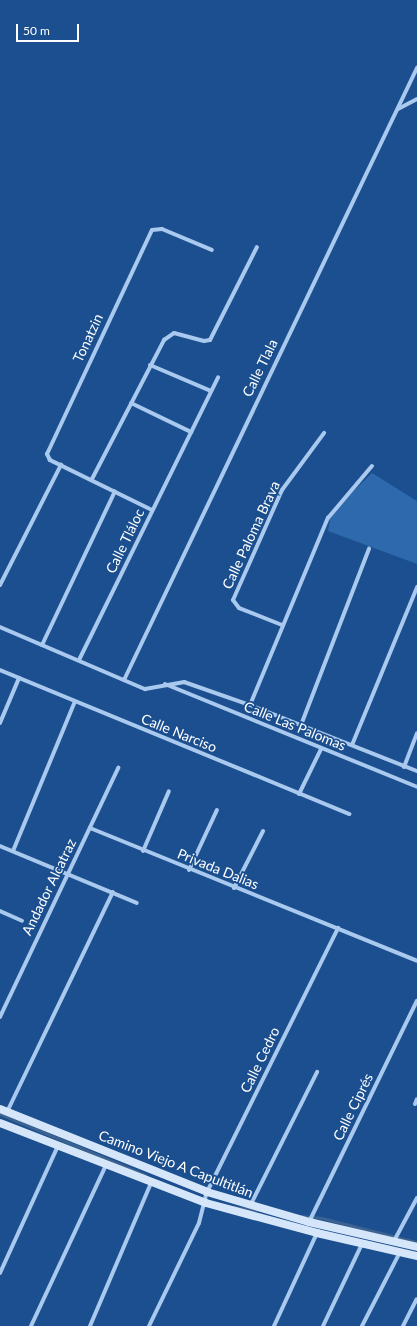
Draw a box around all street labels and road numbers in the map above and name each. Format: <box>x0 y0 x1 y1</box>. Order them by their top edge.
street label: Tonatzin <box>69 311 107 365</box>
street label: Calle Tlala <box>239 336 281 400</box>
street label: Calle Paloma Brava <box>219 478 283 592</box>
street label: Calle Tláloc <box>102 506 148 576</box>
street label: Calle Las Palomas <box>242 698 348 754</box>
street label: Calle Narciso <box>139 710 219 756</box>
street label: Andador Alcatraz <box>18 836 80 938</box>
street label: Privada Dalias <box>175 845 261 893</box>
street label: Calle Cedro <box>237 1024 283 1096</box>
street label: Calle Ciprés <box>330 1071 376 1143</box>
street label: Camino Viejo A Capultitlán <box>96 1126 256 1202</box>

